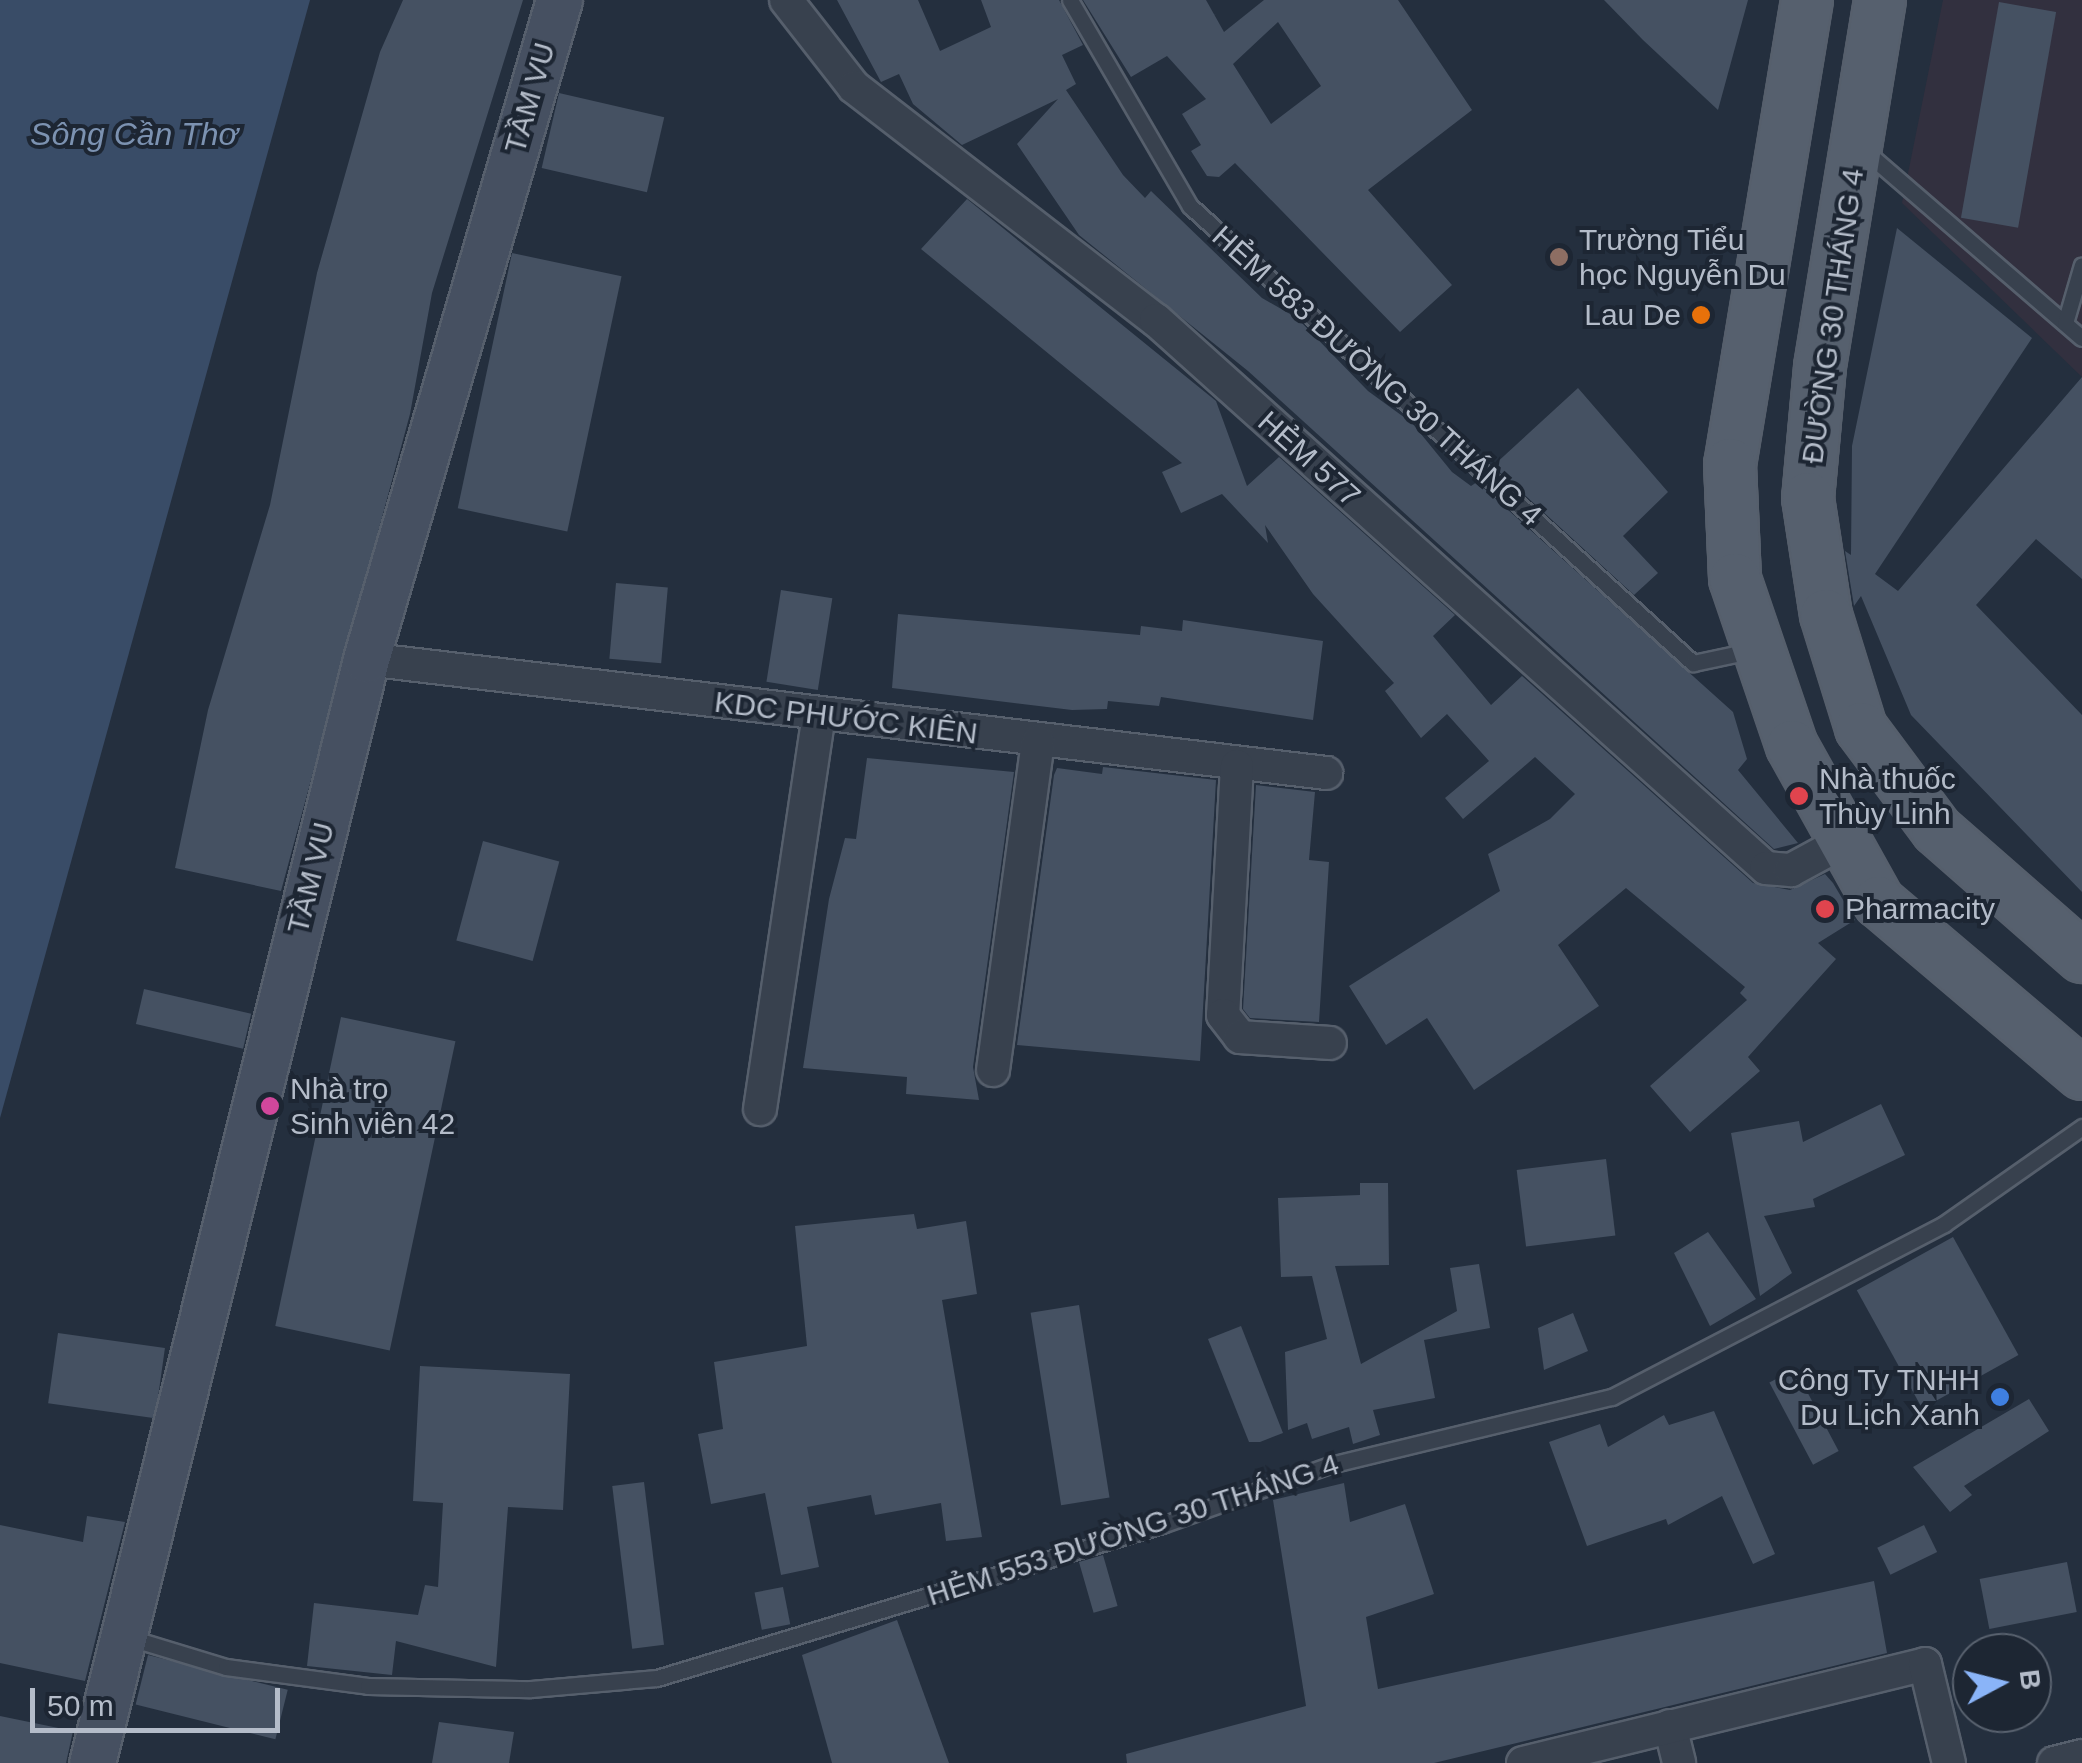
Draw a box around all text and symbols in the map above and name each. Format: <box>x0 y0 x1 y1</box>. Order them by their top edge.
street label: TẦM VU <box>497 39 563 157</box>
water label: Sông Cần Thơ <box>30 115 238 153</box>
street label: ĐƯỜNG 30 THÁNG 4 <box>1794 166 1872 466</box>
street label: HẺM 583 ĐƯỜNG 30 THÁNG 4 <box>1205 218 1549 534</box>
place label: Trường Tiểu học Nguyễn Du <box>1579 222 1786 292</box>
marker: Trường Tiểu học Nguyễn Du <box>1548 246 1570 268</box>
place label: Lau De <box>1584 297 1681 333</box>
marker: Lau De <box>1690 304 1712 326</box>
street label: HẺM 577 <box>1250 404 1368 514</box>
street label: KDC PHƯỚC KIÊN <box>712 684 980 752</box>
place label: Nhà thuốc Thùy Linh <box>1819 761 1956 832</box>
marker: Nhà thuốc Thùy Linh <box>1788 785 1810 807</box>
street label: TẦM VU <box>280 819 342 937</box>
place label: Pharmacity <box>1845 891 1995 927</box>
marker: Pharmacity <box>1814 898 1836 920</box>
place label: Nhà trọ Sinh viên 42 <box>290 1071 455 1142</box>
marker: Nhà trọ Sinh viên 42 <box>259 1095 281 1117</box>
place label: Công Ty TNHH Du Lịch Xanh <box>1777 1362 1980 1432</box>
marker: Công Ty TNHH Du Lịch Xanh <box>1989 1386 2011 1408</box>
street label: HẺM 553 ĐƯỜNG 30 THÁNG 4 <box>922 1446 1344 1614</box>
north arrow <box>1952 1633 2052 1733</box>
scale bar <box>35 1668 285 1730</box>
text: B <box>2014 1668 2047 1691</box>
text: 50 m <box>47 1689 114 1722</box>

